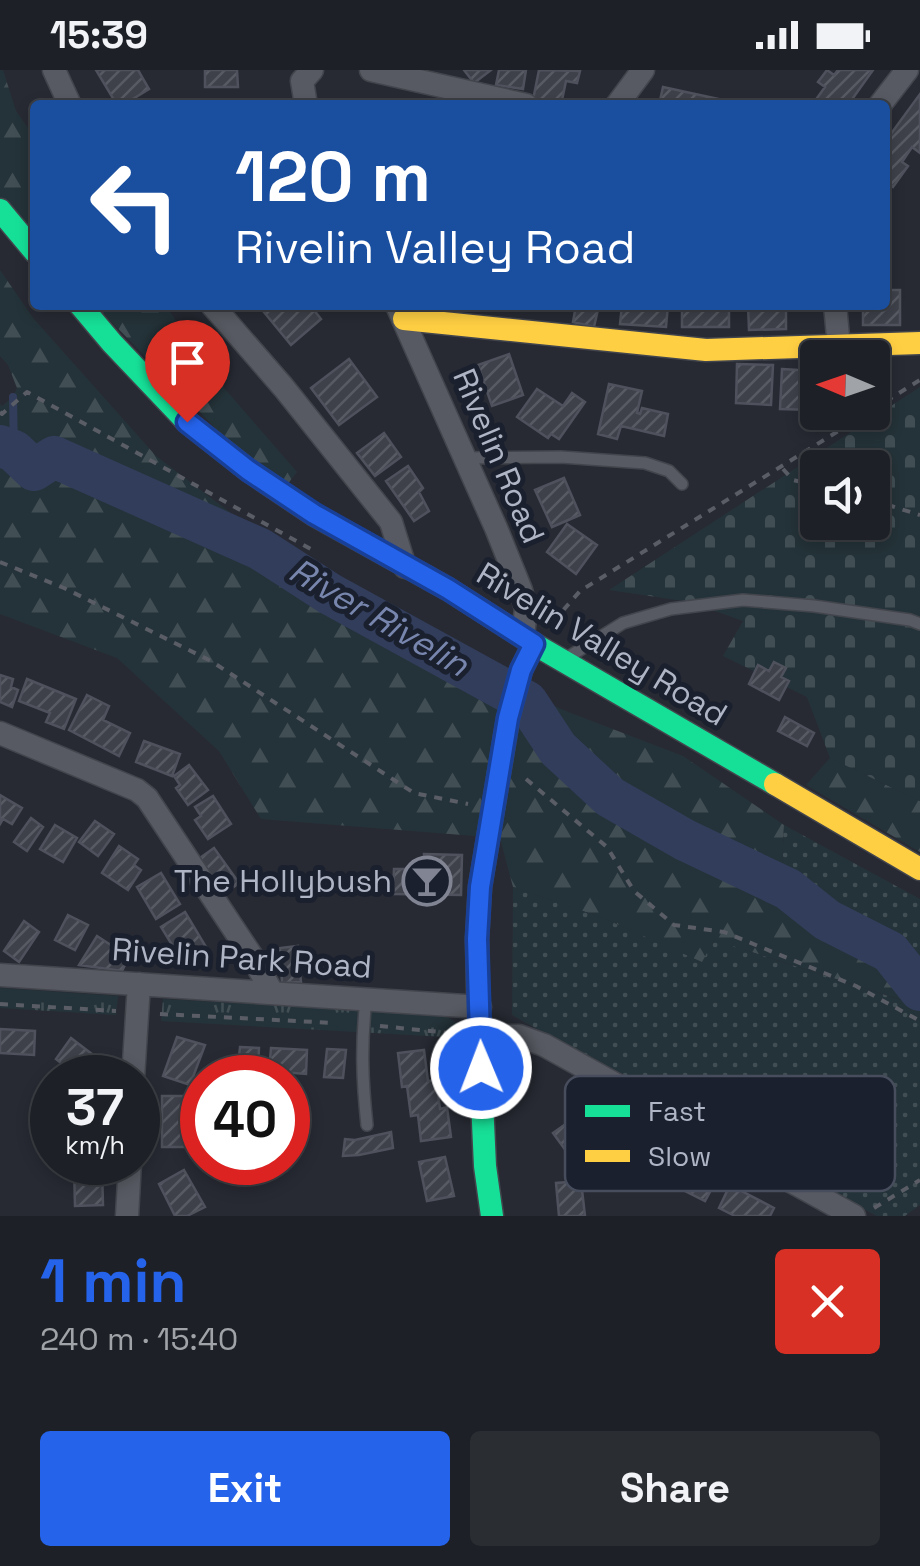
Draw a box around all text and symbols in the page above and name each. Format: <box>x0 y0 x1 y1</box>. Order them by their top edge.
text: 15:39 <box>50 11 148 59</box>
text: 120 m <box>235 132 431 221</box>
icon: left <box>70 140 200 270</box>
text: Rivelin Valley Road <box>235 219 635 276</box>
pin <box>145 320 230 423</box>
icon: arrive <box>160 335 215 390</box>
north arrow <box>800 340 890 430</box>
map controls <box>800 340 890 540</box>
street label: Rivelin Road <box>444 363 554 549</box>
button: sound <box>800 450 890 540</box>
water label: River Rivelin <box>281 548 477 686</box>
street label: Rivelin Valley Road <box>470 554 734 734</box>
bar icon: The Hollybush <box>401 855 453 907</box>
place label: The Hollybush <box>174 861 392 901</box>
street label: Rivelin Park Road <box>111 929 373 987</box>
position arrow <box>429 1016 533 1120</box>
speed limit sign: 40 <box>180 1055 310 1185</box>
text: 37 <box>66 1076 124 1140</box>
legend <box>565 1076 895 1191</box>
text: Fast <box>648 1093 706 1129</box>
text: km/h <box>65 1129 125 1161</box>
text: Slow <box>648 1138 711 1174</box>
text: 1 min <box>40 1243 187 1320</box>
button: close <box>775 1249 880 1354</box>
text: 240 m · 15:40 <box>40 1319 238 1359</box>
button: Exit <box>40 1431 450 1546</box>
button: Share <box>470 1431 880 1546</box>

